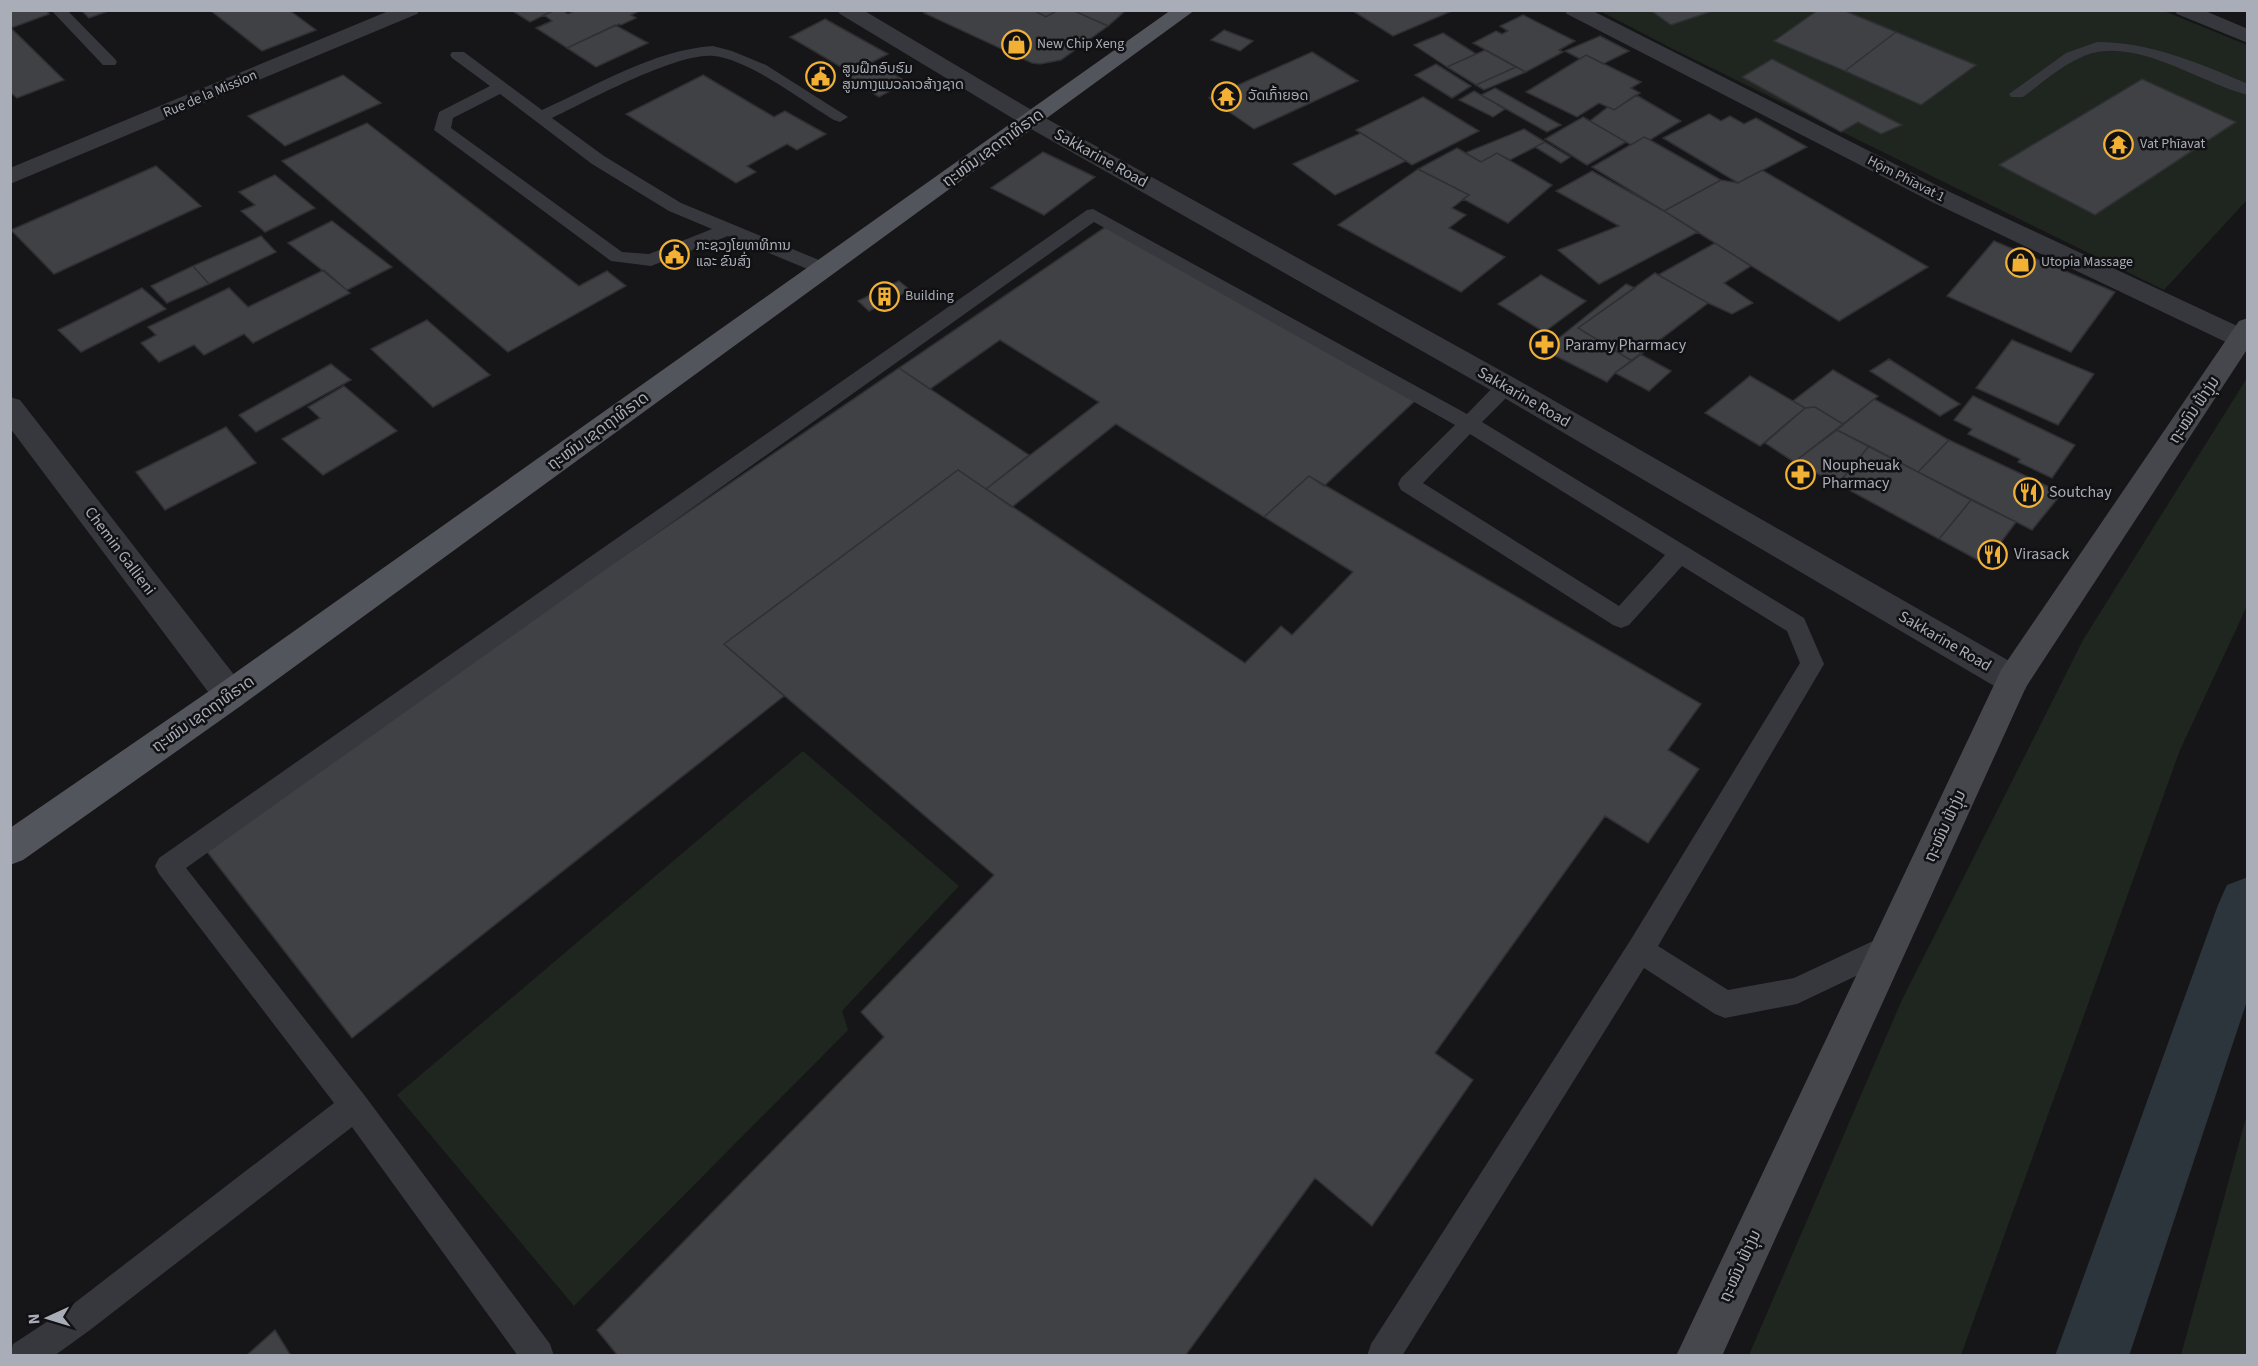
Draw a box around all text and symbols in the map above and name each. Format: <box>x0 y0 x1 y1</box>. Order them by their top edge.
shop icon: New Chip Xeng <box>1000 28 1032 60</box>
place label: New Chip Xeng <box>1037 34 1124 54</box>
place label: ສູນຝຶກອົບຮົມ ສູນກາງແນວລາວສ້າງຊາດ <box>842 59 964 95</box>
public building icon: ສູນຝຶກອົບຮົມ ສູນກາງແນວລາວສ້າງຊາດ <box>805 61 837 93</box>
street label: Rue de la Mission <box>160 65 260 123</box>
temple icon: ວັດເກົ້າຍອດ <box>1211 80 1243 112</box>
place label: ວັດເກົ້າຍອດ <box>1248 85 1308 106</box>
street label: ຖະໜົນ ເຊດຖາທິຣາດ <box>938 104 1048 192</box>
street label: Sakkarine Road <box>1050 123 1152 193</box>
temple icon: Vat Phīavat <box>2103 128 2135 160</box>
place label: Vat Phīavat <box>2140 134 2205 154</box>
street label: Hǭm Phīavat 1 <box>1864 151 1948 207</box>
place label: ກະຊວງໂຍທາທິການ ແລະ ຂົນສົ່ງ <box>696 236 791 272</box>
public building icon: ກະຊວງໂຍທາທິການ ແລະ ຂົນສົ່ງ <box>659 238 691 270</box>
shop icon: Utopia Massage <box>2004 246 2036 278</box>
place label: Utopia Massage <box>2041 252 2133 272</box>
building icon: Building <box>868 280 900 312</box>
place label: Building <box>905 286 954 306</box>
pharmacy icon: Paramy Pharmacy <box>1528 329 1560 361</box>
place label: Paramy Pharmacy <box>1565 334 1687 356</box>
street label: Sakkarine Road <box>1473 361 1575 433</box>
street label: ຖະໝົນ ຟ້າງຸ່ມ <box>2163 372 2226 449</box>
street label: ຖະໜົນ ເຊດຖາທິຣາດ <box>543 387 653 475</box>
place label: Noupheuak Pharmacy <box>1822 454 1900 494</box>
pharmacy icon: Noupheuak Pharmacy <box>1785 458 1817 490</box>
restaurant icon: Soutchay <box>2012 476 2044 508</box>
place label: Soutchay <box>2049 481 2112 503</box>
street label: Chemin Gallieni <box>79 502 161 600</box>
restaurant icon: Virasack <box>1977 538 2009 570</box>
place label: Virasack <box>2014 543 2069 565</box>
street label: Sakkarine Road <box>1894 605 1996 677</box>
street label: ຖະໜົນ ເຊດຖາທິຣາດ <box>147 670 259 758</box>
street label: ຖະໝົນ ຟ້າງຸ່ມ <box>1919 786 1972 866</box>
street label: ຖະໝົນ ຟ້າງຸ່ມ <box>1714 1226 1767 1306</box>
north arrow <box>18 1288 78 1348</box>
text: N <box>23 1313 45 1325</box>

